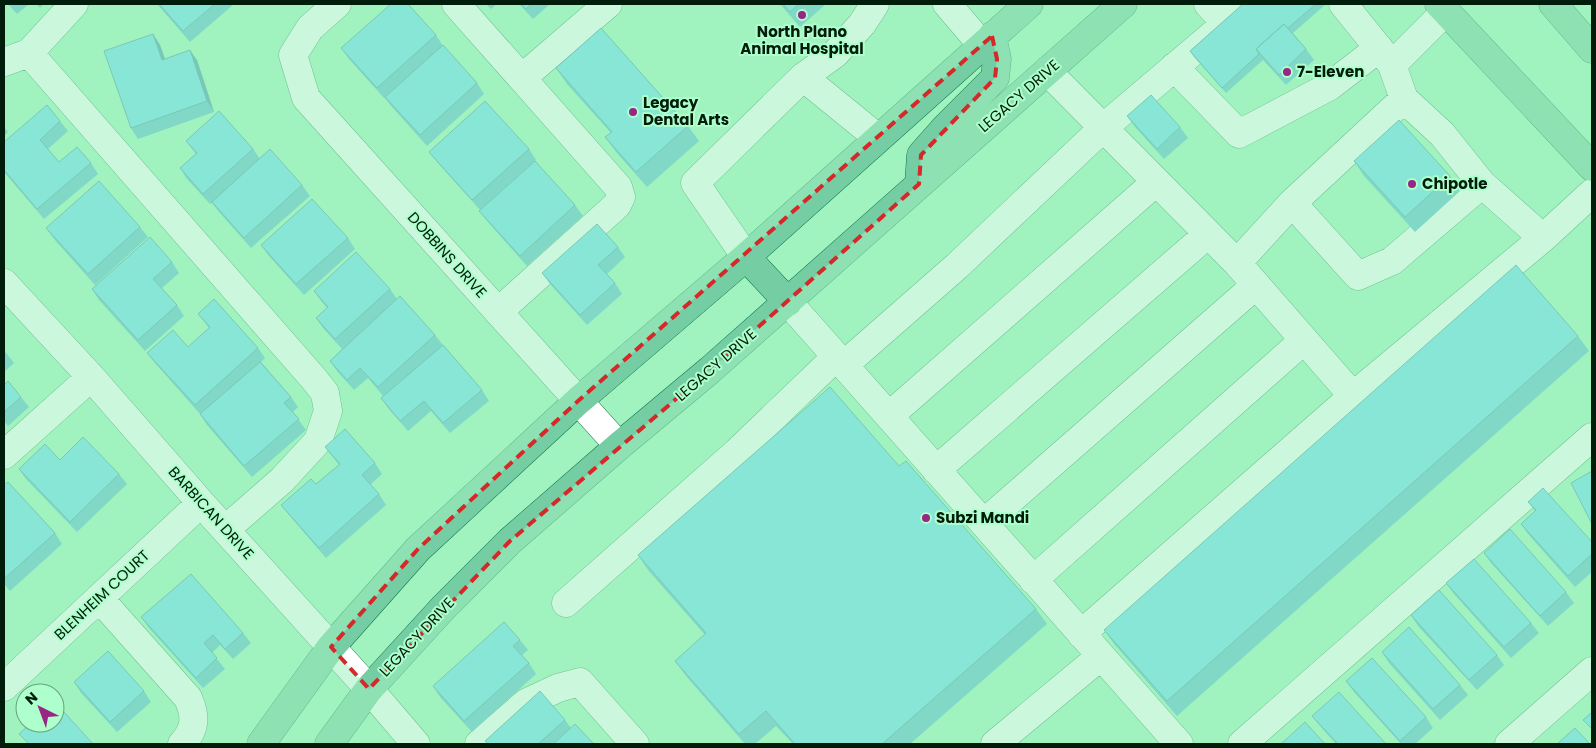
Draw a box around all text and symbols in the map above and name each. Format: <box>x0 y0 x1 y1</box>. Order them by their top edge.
marker: North Plano Animal Hospital <box>796 9 808 21</box>
place label: North Plano Animal Hospital <box>740 21 864 59</box>
street label: LEGACY DRIVE <box>973 54 1064 137</box>
place label: 7-Eleven <box>1297 61 1364 82</box>
marker: 7-Eleven <box>1281 66 1293 78</box>
place label: Legacy Dental Arts <box>643 92 729 130</box>
marker: Legacy Dental Arts <box>627 106 639 118</box>
place label: Chipotle <box>1422 173 1487 194</box>
marker: Chipotle <box>1406 178 1418 190</box>
street label: DOBBINS DRIVE <box>403 207 492 302</box>
street label: LEGACY DRIVE <box>670 323 761 406</box>
street label: BARBICAN DRIVE <box>164 461 259 564</box>
place label: Subzi Mandi <box>936 507 1029 528</box>
marker: Subzi Mandi <box>920 512 932 524</box>
street label: BLENHEIM COURT <box>49 545 154 644</box>
street label: LEGACY DRIVE <box>374 592 459 681</box>
north arrow <box>15 683 65 733</box>
text: N <box>21 687 42 709</box>

